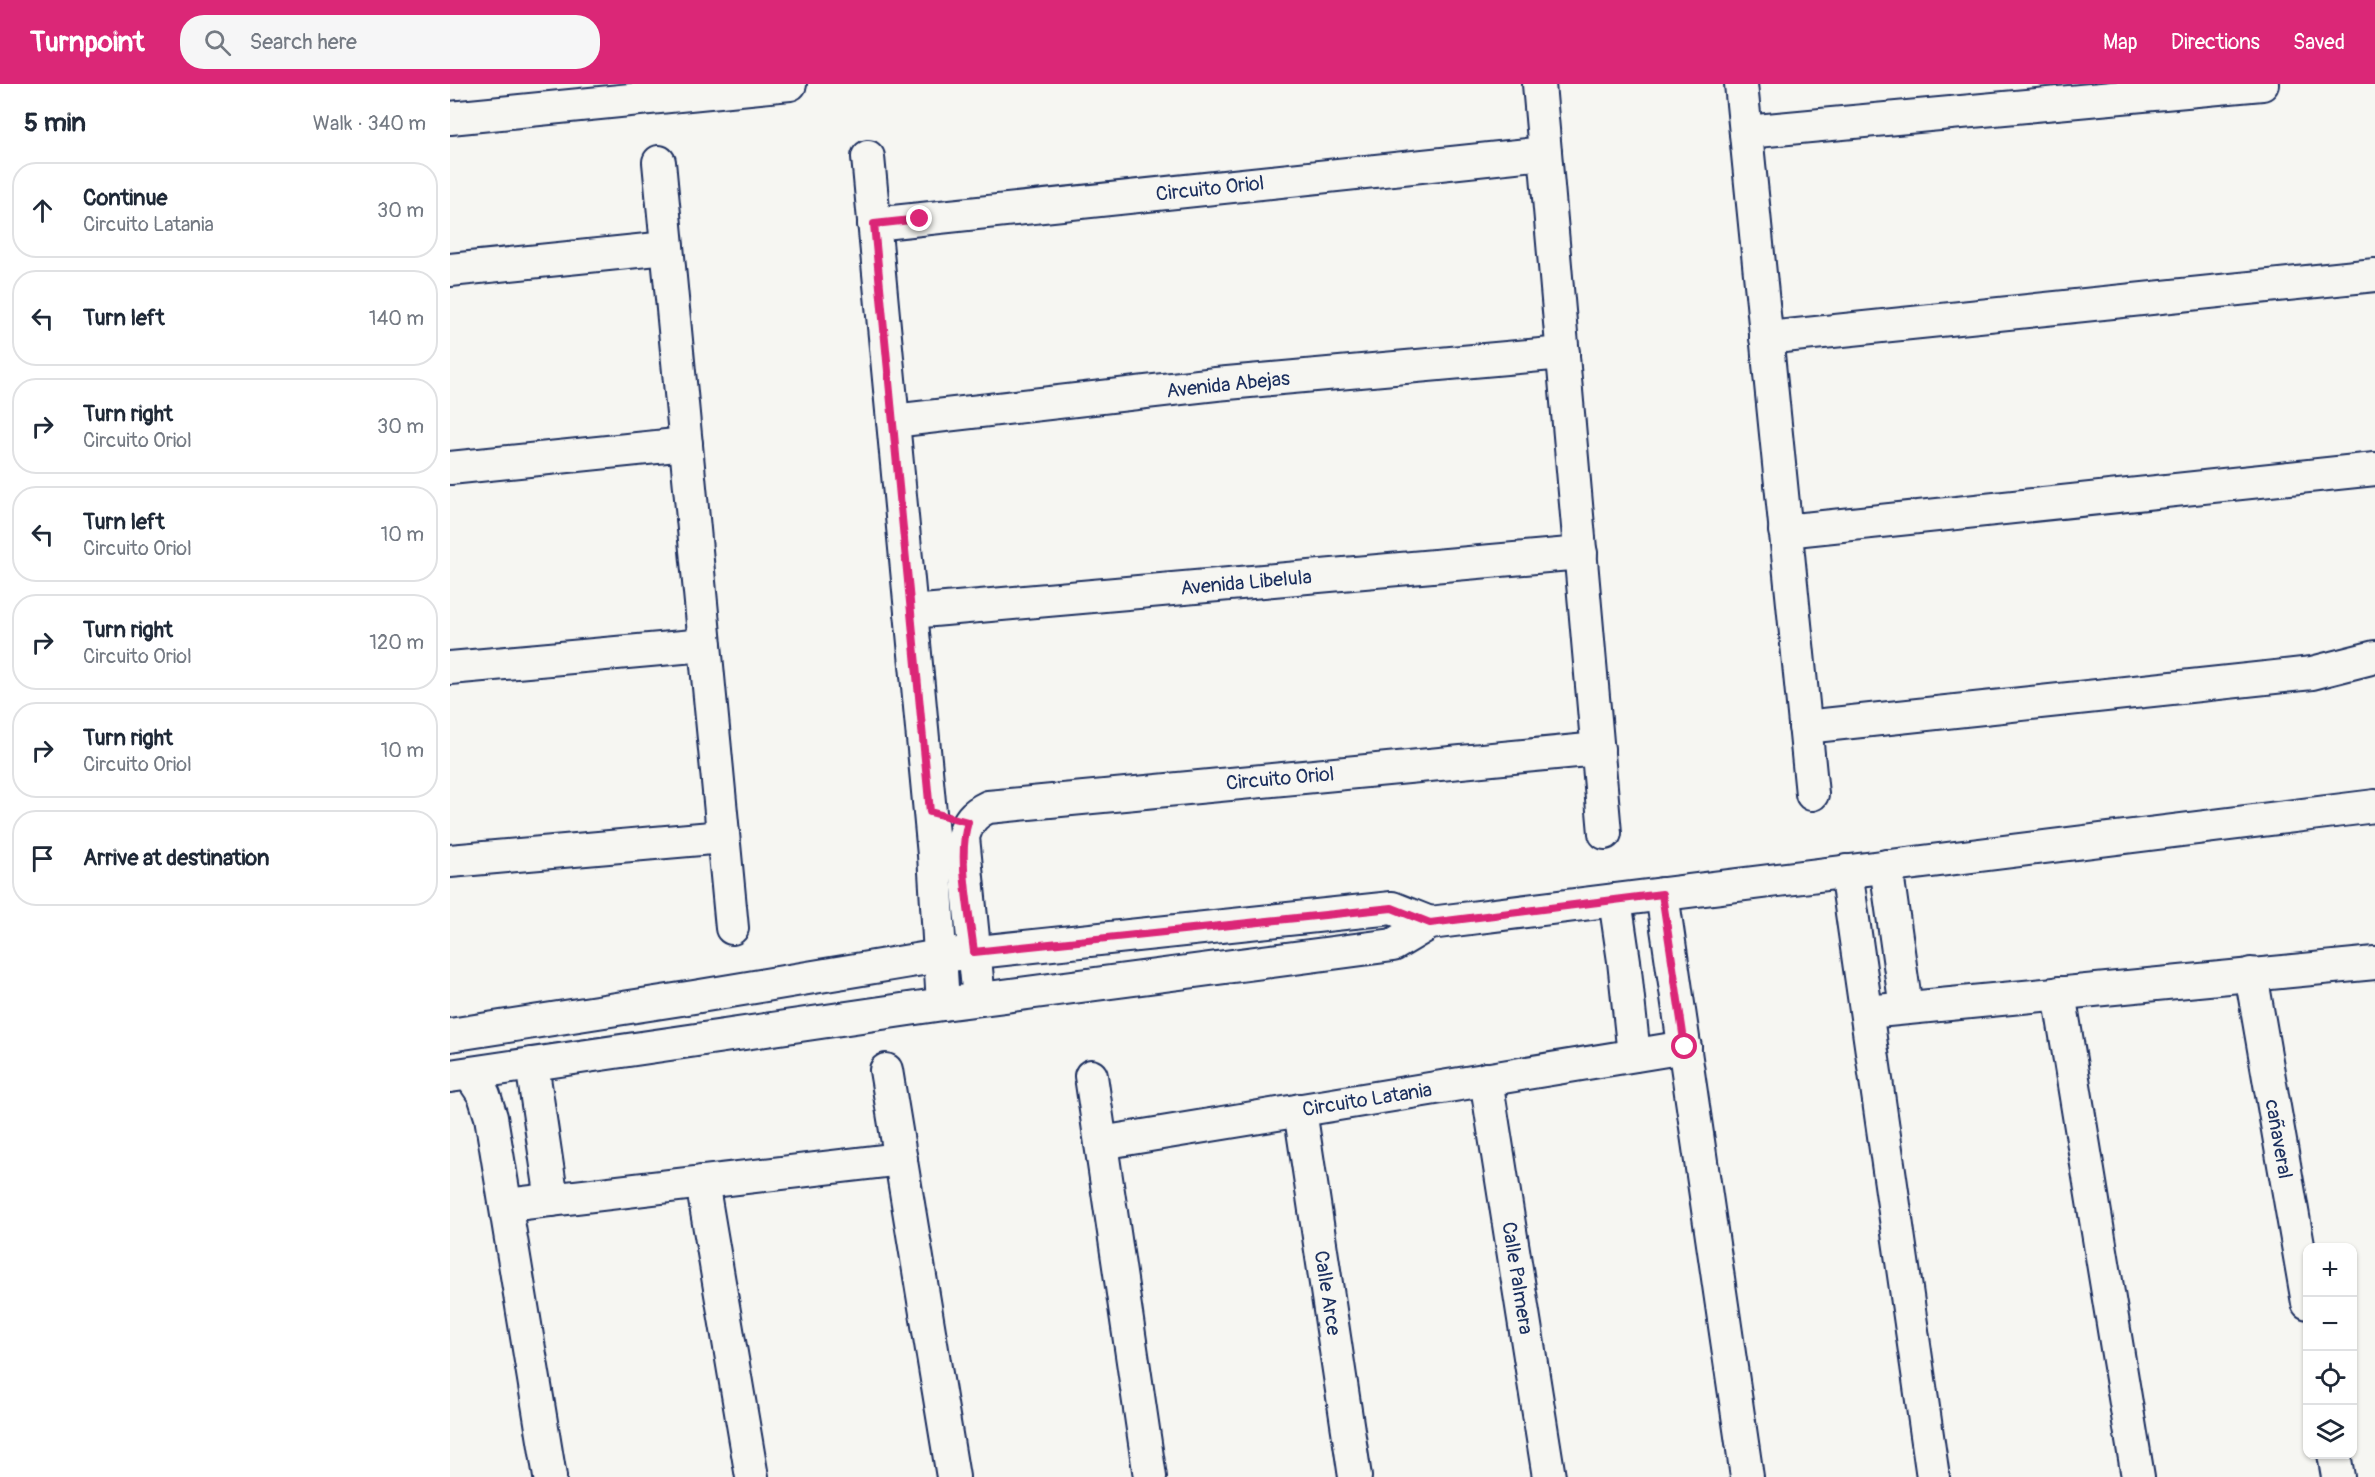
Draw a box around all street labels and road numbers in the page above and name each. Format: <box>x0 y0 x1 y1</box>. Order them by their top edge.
street label: Circuito Oriol <box>1155 170 1265 207</box>
street label: Avenida Abejas <box>1165 366 1291 403</box>
street label: Avenida Libelula <box>1179 564 1313 601</box>
street label: Circuito Oriol <box>1225 761 1335 796</box>
street label: Circuito Latania <box>1300 1077 1434 1122</box>
street label: cañaveral <box>2259 1097 2298 1181</box>
street label: Calle Palmera <box>1496 1220 1539 1336</box>
street label: Calle Arce <box>1308 1249 1347 1337</box>

